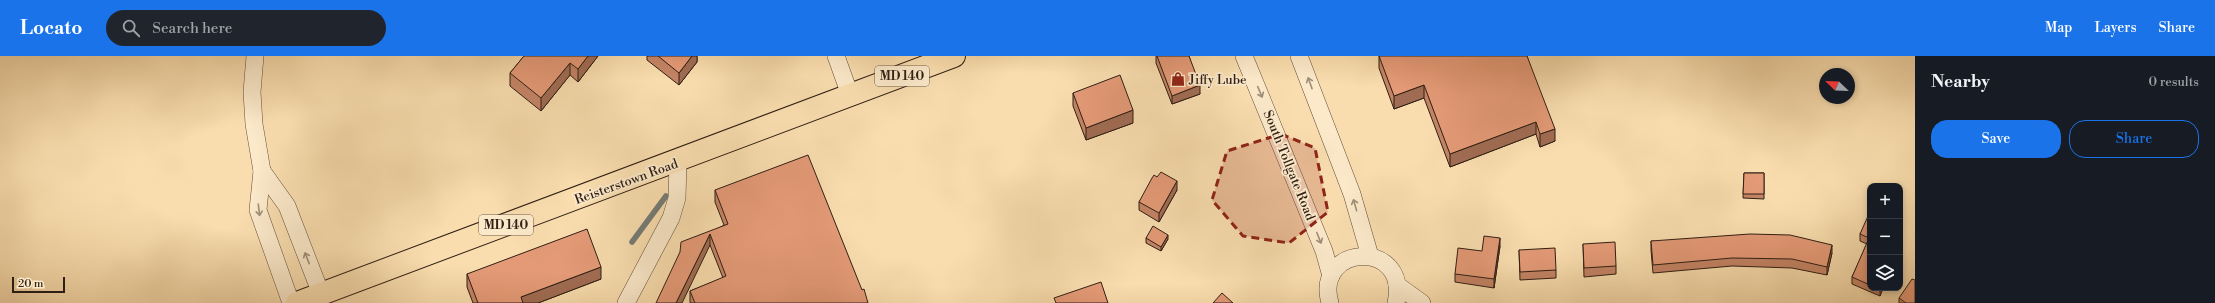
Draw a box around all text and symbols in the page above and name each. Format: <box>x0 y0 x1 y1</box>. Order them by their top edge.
search box <box>106 10 386 46</box>
text: Locato <box>20 16 82 40</box>
icon: search <box>120 17 142 39</box>
text: Search here <box>152 19 232 38</box>
text: Map <box>2045 19 2072 37</box>
text: Layers <box>2094 19 2137 37</box>
text: Share <box>2159 19 2195 37</box>
road number: MD 140 <box>875 66 929 86</box>
north arrow <box>1819 68 1855 104</box>
shop icon: Jiffy Lube <box>1170 71 1186 87</box>
text: Nearby <box>1931 71 1990 93</box>
place label: Jiffy Lube <box>1188 72 1247 88</box>
text: 0 results <box>2148 74 2199 90</box>
one-way arrow <box>1305 78 1313 90</box>
one-way arrow <box>1256 86 1264 98</box>
street label: South Tollgate Road <box>1260 108 1319 223</box>
button: Save <box>1931 120 2061 158</box>
button: Share <box>2069 120 2199 158</box>
street label: Reisterstown Road <box>572 156 681 208</box>
map controls <box>1867 183 1903 291</box>
button: + <box>1867 183 1903 219</box>
one-way arrow <box>1351 199 1358 212</box>
one-way arrow <box>256 203 263 216</box>
road number: MD 140 <box>479 215 533 235</box>
button: − <box>1867 219 1903 255</box>
one-way arrow <box>1316 232 1323 244</box>
one-way arrow <box>302 252 310 264</box>
button: layers <box>1867 255 1903 291</box>
scale bar <box>12 275 65 294</box>
text: 20 m <box>18 277 43 291</box>

